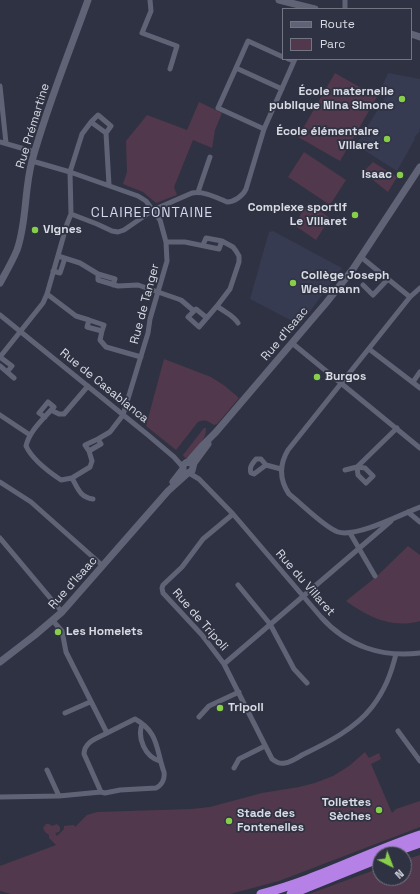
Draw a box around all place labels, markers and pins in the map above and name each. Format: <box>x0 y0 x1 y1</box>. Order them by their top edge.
place label: École maternelle publique Nina Simone <box>269 85 394 113</box>
marker: École maternelle publique Nina Simone <box>397 94 407 104</box>
place label: École élémentaire Villaret <box>276 125 379 153</box>
marker: École élémentaire Villaret <box>382 134 392 144</box>
place label: Isaac <box>362 168 392 182</box>
marker: Isaac <box>395 170 405 180</box>
place label: Complexe sportif Le Villaret <box>248 201 347 229</box>
marker: Complexe sportif Le Villaret <box>350 210 360 220</box>
place label: Vignes <box>43 223 82 237</box>
marker: Vignes <box>30 225 40 235</box>
place label: Collège Joseph Weismann <box>301 269 389 297</box>
marker: Collège Joseph Weismann <box>288 278 298 288</box>
place label: Burgos <box>325 370 366 384</box>
marker: Burgos <box>312 372 322 382</box>
place label: Les Homelets <box>66 625 143 639</box>
marker: Les Homelets <box>53 627 63 637</box>
place label: Tripoli <box>228 701 264 715</box>
marker: Tripoli <box>215 703 225 713</box>
place label: Toilettes Sèches <box>322 796 371 824</box>
marker: Toilettes Sèches <box>374 805 384 815</box>
place label: Stade des Fontenelles <box>237 807 304 835</box>
marker: Stade des Fontenelles <box>224 816 234 826</box>

